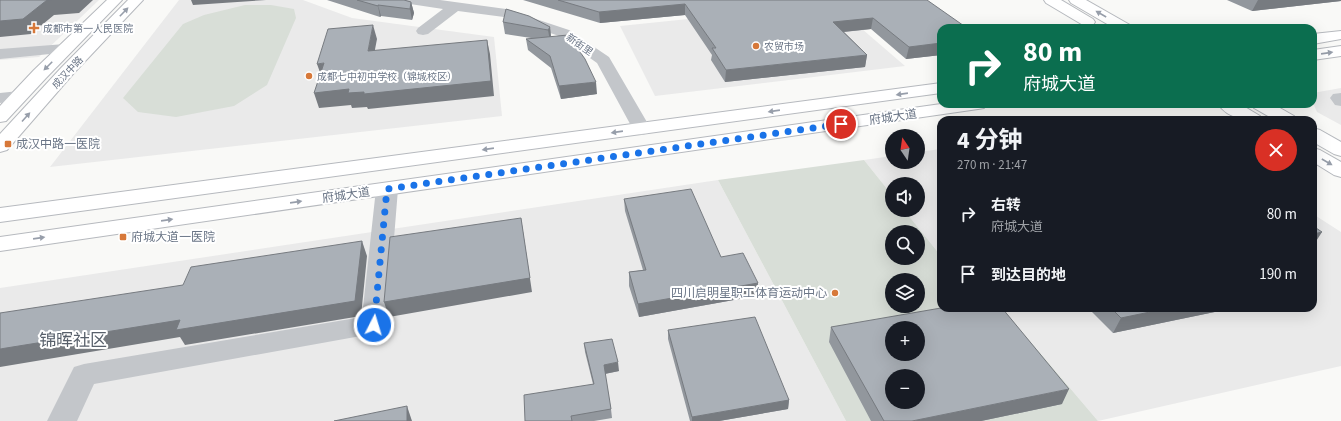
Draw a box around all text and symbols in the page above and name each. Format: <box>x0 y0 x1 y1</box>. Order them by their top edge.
one-way arrow <box>119 7 129 17</box>
one-way arrow <box>1095 11 1106 17</box>
marker: 成都市第一人民医院 <box>28 22 40 34</box>
place label: 成都市第一人民医院 <box>43 22 133 36</box>
street label: 新街里 <box>563 30 596 59</box>
text: 80 m <box>1023 32 1082 72</box>
place label: 农贸市场 <box>764 40 804 54</box>
icon: right <box>957 40 1009 92</box>
marker: 农贸市场 <box>751 41 761 51</box>
one-way arrow <box>1321 50 1333 56</box>
street label: 成汉中路 <box>49 53 86 92</box>
one-way arrow <box>43 62 52 71</box>
place label: 成都七中初中学校（锦城校区） <box>317 70 457 84</box>
marker: 成都七中初中学校（锦城校区） <box>304 71 314 81</box>
text: 府城大道 <box>1023 72 1095 97</box>
one-way arrow <box>896 90 908 97</box>
street label: 府城大道 <box>868 106 918 129</box>
pin <box>824 107 858 141</box>
one-way arrow <box>767 108 780 114</box>
one-way arrow <box>21 113 30 122</box>
icon: arrive <box>830 113 852 135</box>
text: 4 分钟 <box>957 123 1022 158</box>
one-way arrow <box>611 129 623 135</box>
north arrow <box>885 129 925 169</box>
map controls <box>885 129 925 409</box>
button: close <box>1255 129 1297 171</box>
place label: 成汉中路一医院 <box>16 136 100 153</box>
marker: 成汉中路一医院 <box>3 139 13 149</box>
one-way arrow <box>482 146 494 152</box>
text: 270 m · 21:47 <box>957 156 1027 174</box>
one-way arrow <box>1321 159 1333 166</box>
button: sound <box>885 177 925 217</box>
street label: 府城大道 <box>321 184 371 207</box>
text: 右转 <box>991 195 1021 216</box>
one-way arrow <box>290 199 302 205</box>
icon: right <box>957 203 979 225</box>
text: 80 m <box>1267 204 1297 225</box>
one-way arrow <box>161 217 173 223</box>
text: 府城大道 <box>991 218 1043 236</box>
button: search <box>885 225 925 265</box>
place label: 府城大道一医院 <box>131 229 215 246</box>
marker: 府城大道一医院 <box>118 232 128 242</box>
one-way arrow <box>33 235 45 241</box>
icon: arrive <box>957 263 979 285</box>
text: 190 m <box>1259 264 1297 285</box>
text: 到达目的地 <box>991 265 1066 286</box>
button: layers <box>885 273 925 313</box>
place label: 四川启明星职工体育运动中心 <box>671 285 827 302</box>
marker: 四川启明星职工体育运动中心 <box>830 288 840 298</box>
position arrow <box>353 304 395 346</box>
button: + <box>885 321 925 361</box>
district label: 锦晖社区 <box>39 329 107 353</box>
button: − <box>885 369 925 409</box>

